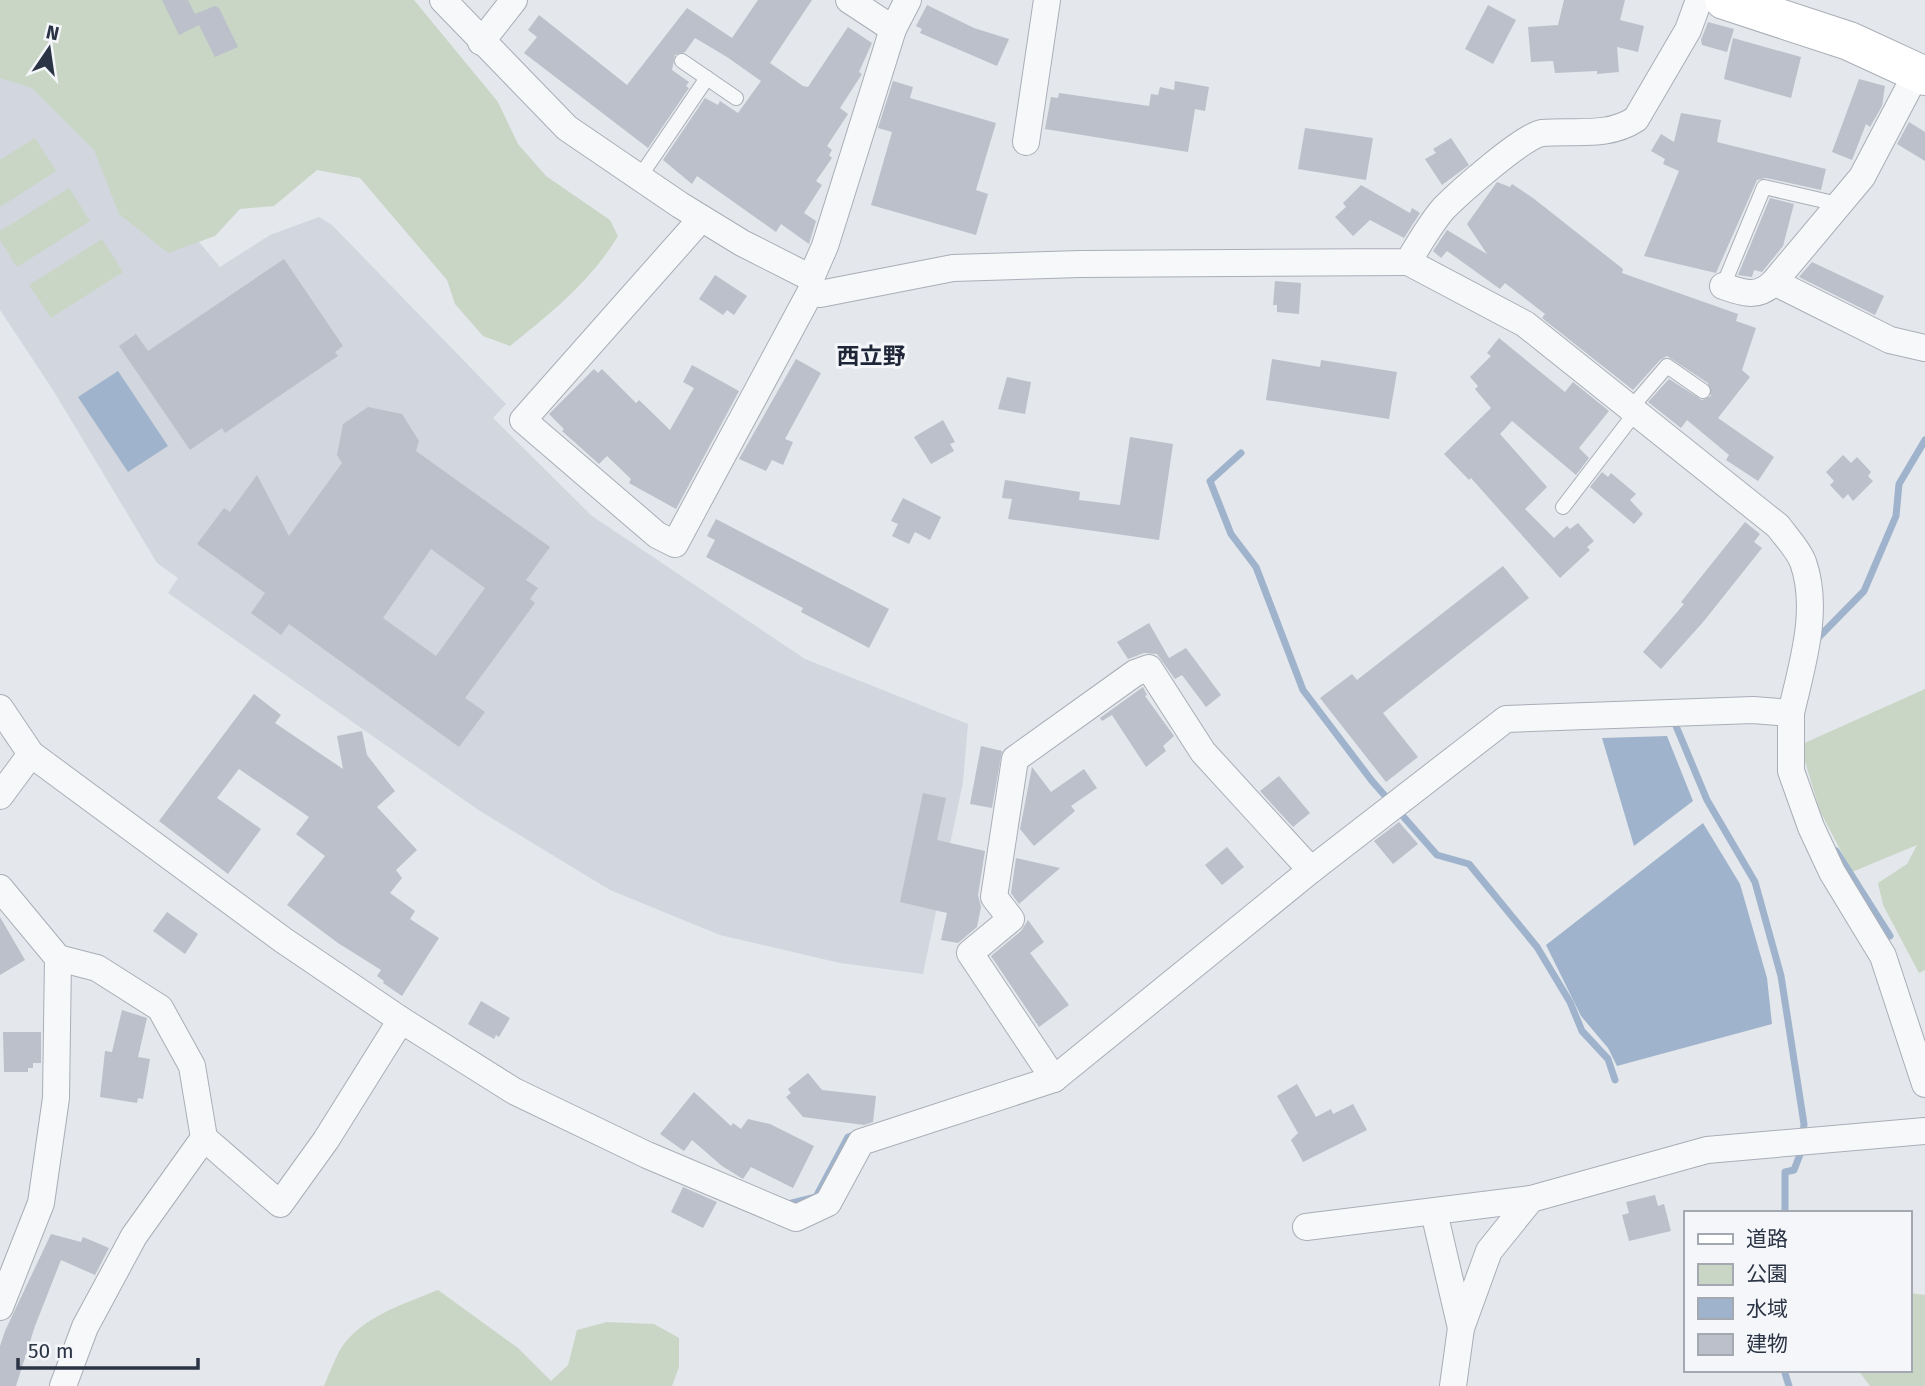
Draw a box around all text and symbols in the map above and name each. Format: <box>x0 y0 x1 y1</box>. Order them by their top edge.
north arrow <box>14 14 84 84</box>
text: N <box>44 20 61 46</box>
district label: 西立野 <box>837 342 906 370</box>
legend <box>1684 1211 1911 1372</box>
text: 道路 <box>1746 1226 1788 1252</box>
text: 公園 <box>1746 1261 1788 1287</box>
text: 水域 <box>1746 1296 1788 1322</box>
scale bar <box>18 1326 198 1370</box>
text: 建物 <box>1746 1331 1788 1357</box>
text: 50 m <box>28 1338 74 1364</box>

